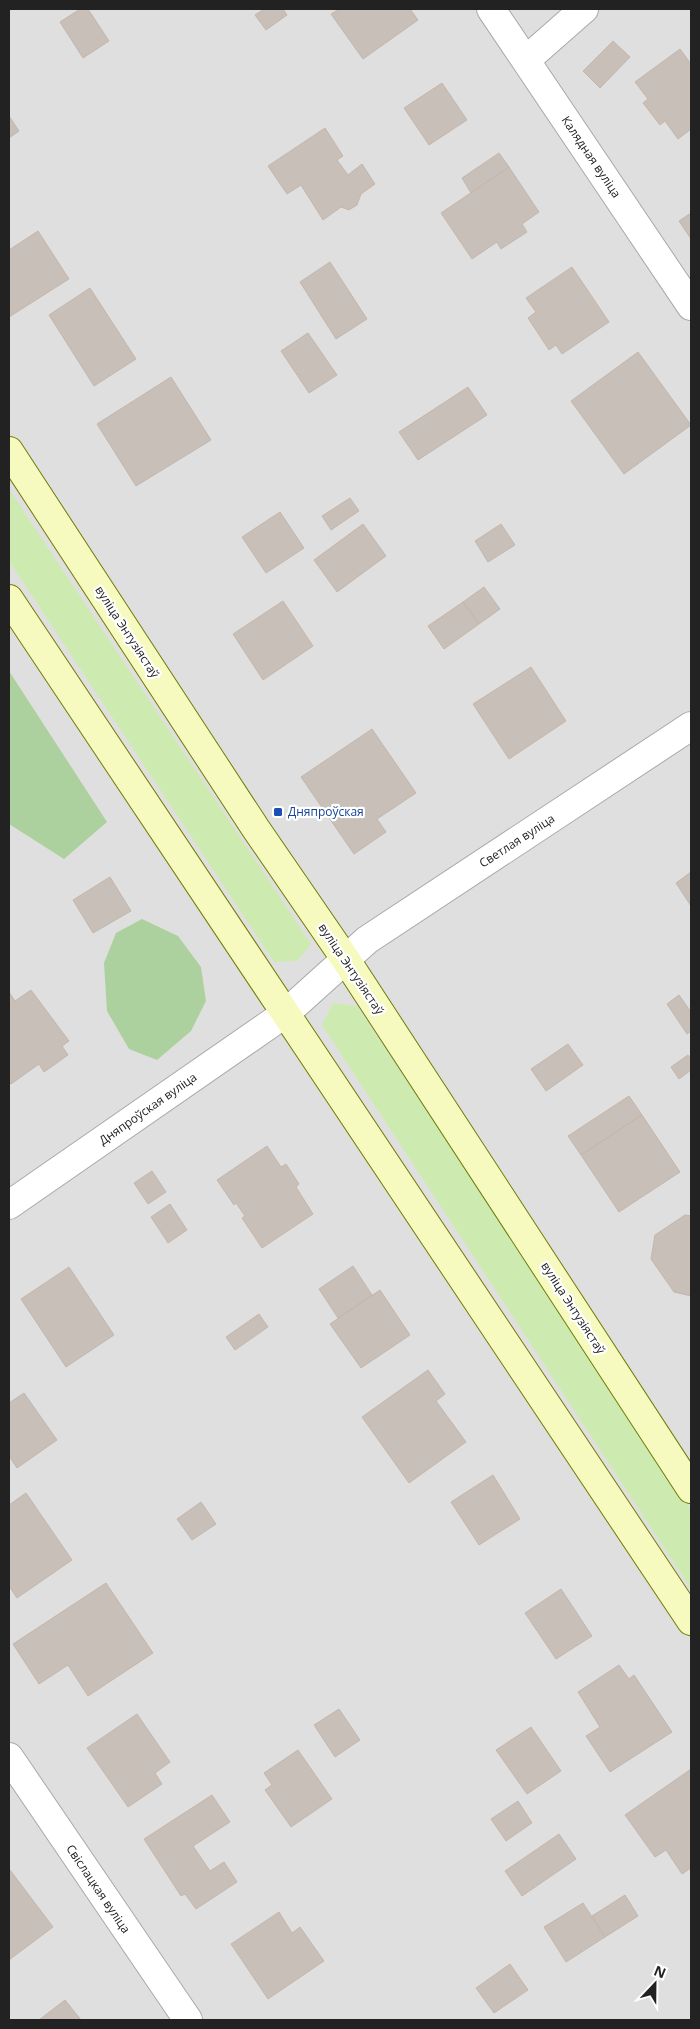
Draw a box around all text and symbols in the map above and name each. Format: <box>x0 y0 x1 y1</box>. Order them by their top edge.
street label: Калядная вуліца <box>558 112 625 201</box>
street label: вуліца Энтузіястаў <box>91 582 164 682</box>
place label: Дняпроўская <box>288 803 364 820</box>
marker: Дняпроўская <box>272 806 284 818</box>
street label: Светлая вуліца <box>476 810 558 871</box>
street label: вуліца Энтузіястаў <box>315 920 389 1018</box>
street label: Дняпроўская вуліца <box>95 1068 200 1149</box>
street label: вуліца Энтузіястаў <box>537 1258 610 1358</box>
street label: Свіслацкая вуліца <box>62 1841 135 1937</box>
north arrow <box>630 1959 680 2009</box>
text: N <box>651 1961 669 1982</box>

